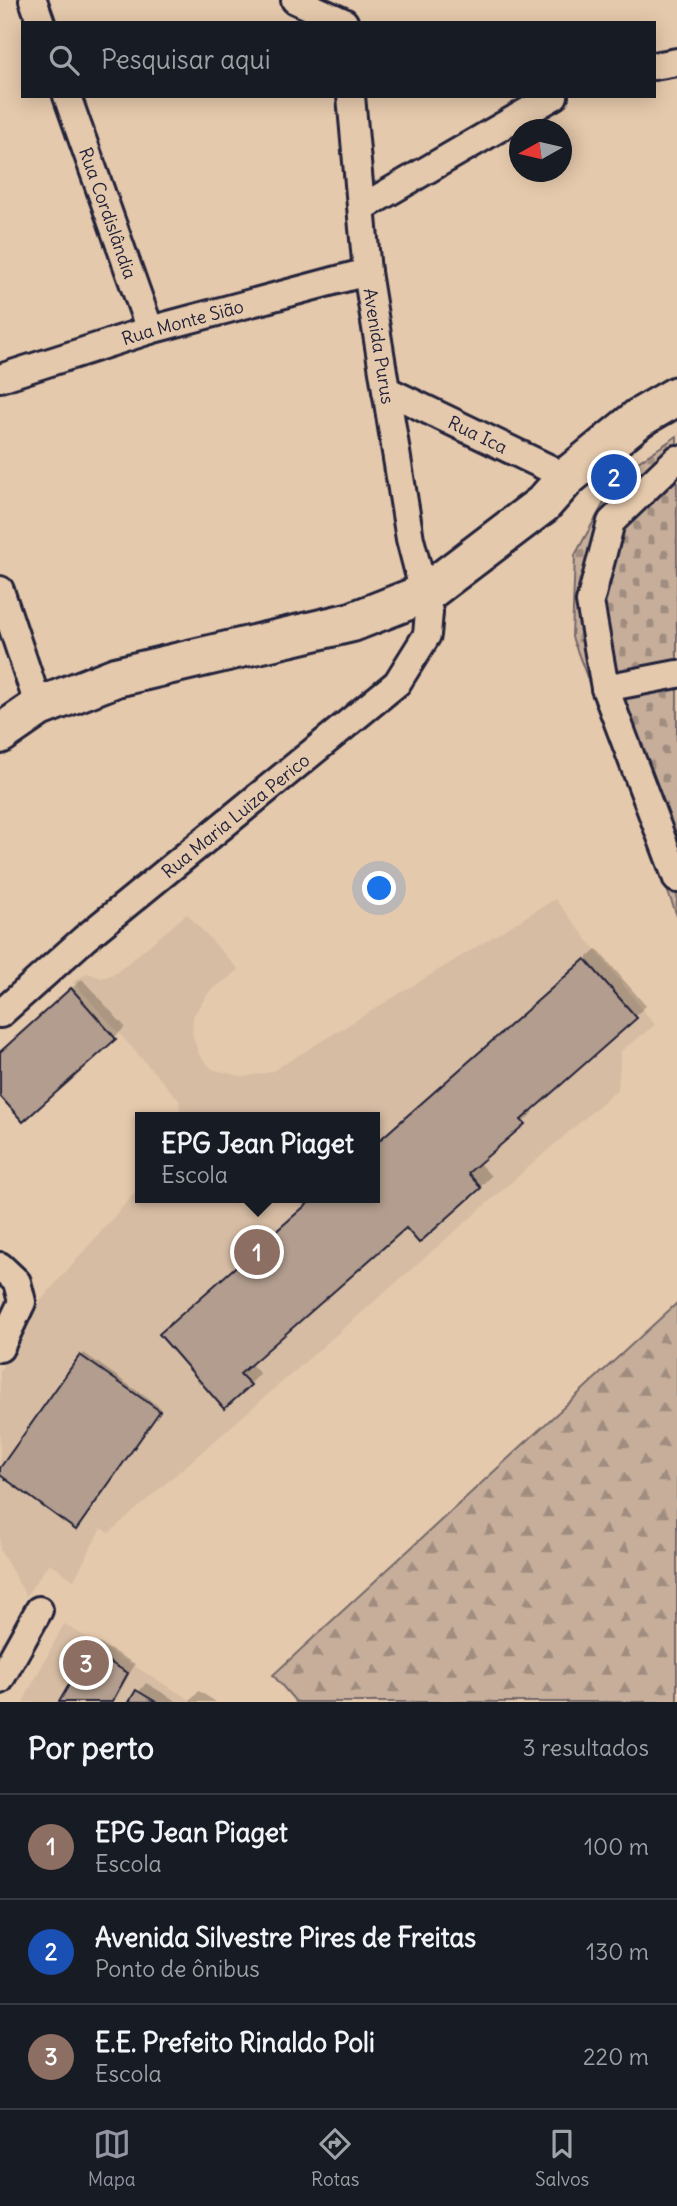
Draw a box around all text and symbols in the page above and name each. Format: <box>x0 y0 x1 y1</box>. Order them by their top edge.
search box <box>21 21 656 98</box>
icon: search <box>45 41 83 79</box>
text: Pesquisar aqui <box>101 43 270 76</box>
north arrow <box>509 119 572 182</box>
street label: Rua Cordislândia <box>75 144 142 282</box>
street label: Avenida Purus <box>359 286 399 406</box>
street label: Rua Monte Sião <box>119 294 246 350</box>
street label: Rua Ica <box>445 410 511 458</box>
pin: 2 <box>591 451 637 503</box>
street label: Rua Maria Luiza Perico <box>156 748 314 883</box>
your location <box>362 871 396 905</box>
popup <box>135 1112 380 1203</box>
text: EPG Jean Piaget <box>161 1127 354 1160</box>
text: Escola <box>161 1160 228 1189</box>
pin: 1 <box>234 1226 280 1278</box>
pin: 3 <box>63 1637 109 1689</box>
text: Por perto <box>28 1729 154 1767</box>
text: 3 resultados <box>523 1733 649 1762</box>
text: EPG Jean Piaget <box>95 1816 288 1849</box>
text: 1 <box>46 1832 56 1861</box>
text: 100 m <box>584 1832 649 1861</box>
text: Escola <box>95 1849 162 1878</box>
text: Avenida Silvestre Pires de Freitas <box>95 1921 476 1954</box>
text: 2 <box>45 1937 57 1966</box>
text: 130 m <box>586 1937 649 1966</box>
text: Ponto de ônibus <box>95 1954 260 1983</box>
text: E.E. Prefeito Rinaldo Poli <box>95 2026 375 2059</box>
text: 3 <box>44 2042 58 2071</box>
text: 220 m <box>583 2042 649 2071</box>
text: Escola <box>95 2059 162 2088</box>
tab: Mapa <box>88 2125 136 2191</box>
tab: Rotas <box>311 2125 359 2191</box>
tab: Salvos <box>535 2125 589 2191</box>

